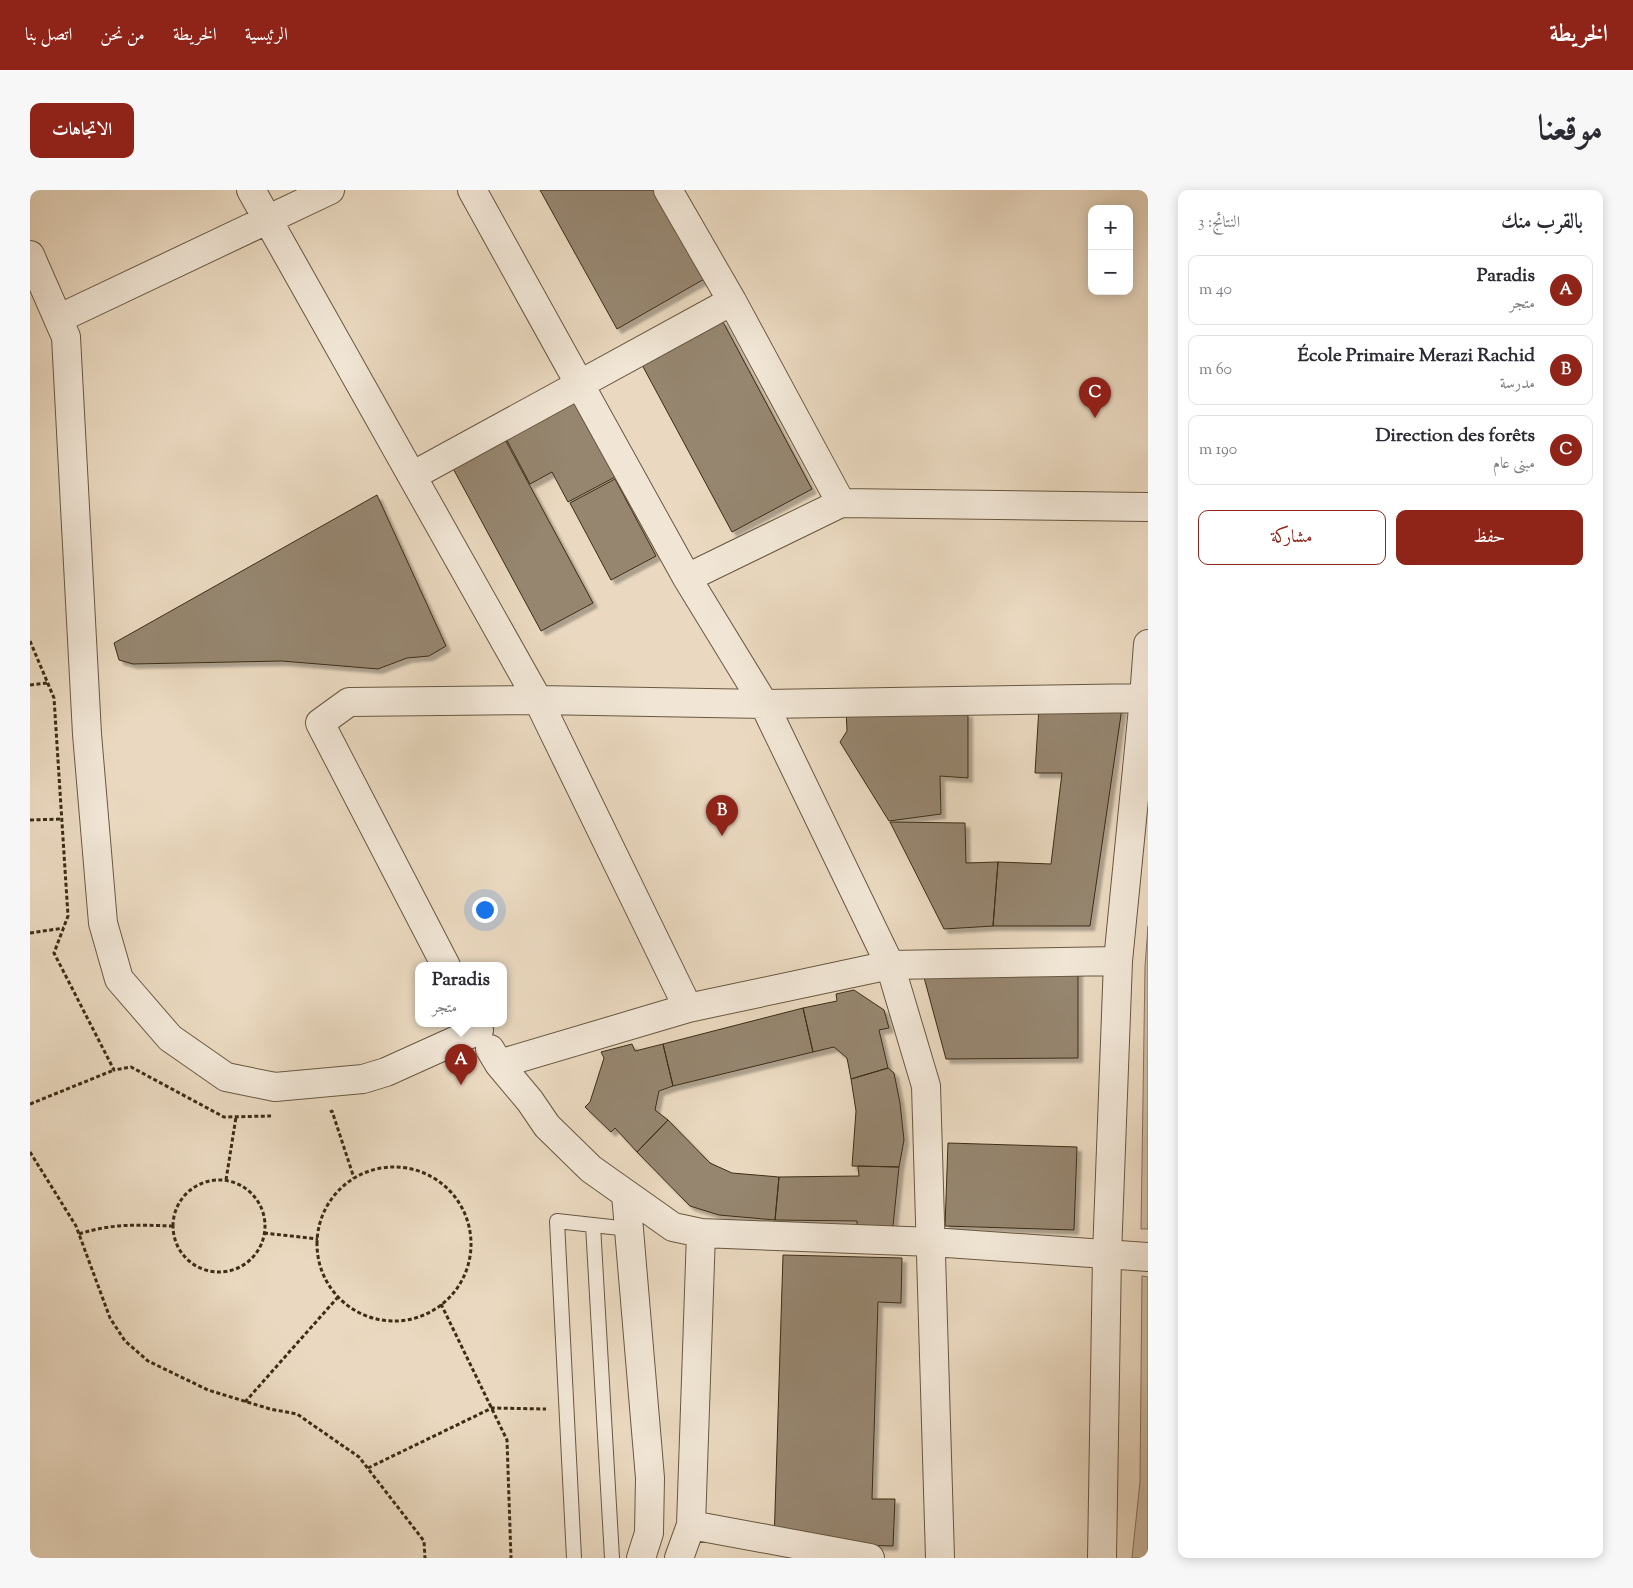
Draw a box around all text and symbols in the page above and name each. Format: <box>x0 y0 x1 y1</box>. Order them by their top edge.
text: الخريطة <box>1550 18 1608 52</box>
text: اتصل بنا <box>25 23 72 49</box>
text: من نحن <box>100 23 145 49</box>
text: الخريطة <box>173 23 217 49</box>
text: الرئيسية <box>245 23 288 49</box>
button: الاتجاهات <box>30 103 134 158</box>
text: موقعنا <box>1538 105 1603 156</box>
map controls <box>1088 205 1133 295</box>
button: + <box>1088 205 1133 250</box>
text: بالقرب منك <box>1501 208 1583 238</box>
text: النتائج: 3 <box>1198 212 1240 235</box>
button: − <box>1088 250 1133 295</box>
text: Paradis <box>1477 263 1535 290</box>
text: 40 m <box>1199 279 1232 302</box>
text: A <box>1560 279 1573 302</box>
text: متجر <box>1510 293 1535 316</box>
text: École Primaire Merazi Rachid <box>1297 343 1535 370</box>
text: 60 m <box>1199 359 1232 382</box>
text: B <box>1561 359 1571 382</box>
text: مدرسة <box>1500 373 1535 396</box>
pin: C <box>1079 377 1111 418</box>
text: Direction des forêts <box>1375 423 1535 450</box>
text: 190 m <box>1199 439 1237 462</box>
text: C <box>1560 439 1572 462</box>
text: مبنى عام <box>1493 453 1535 476</box>
button: مشاركة <box>1198 510 1386 565</box>
button: حفظ <box>1396 510 1583 565</box>
pin: B <box>706 795 738 836</box>
your location <box>472 897 498 923</box>
popup <box>415 962 507 1027</box>
text: Paradis <box>432 967 490 994</box>
text: متجر <box>432 997 457 1020</box>
pin: A <box>445 1044 477 1085</box>

